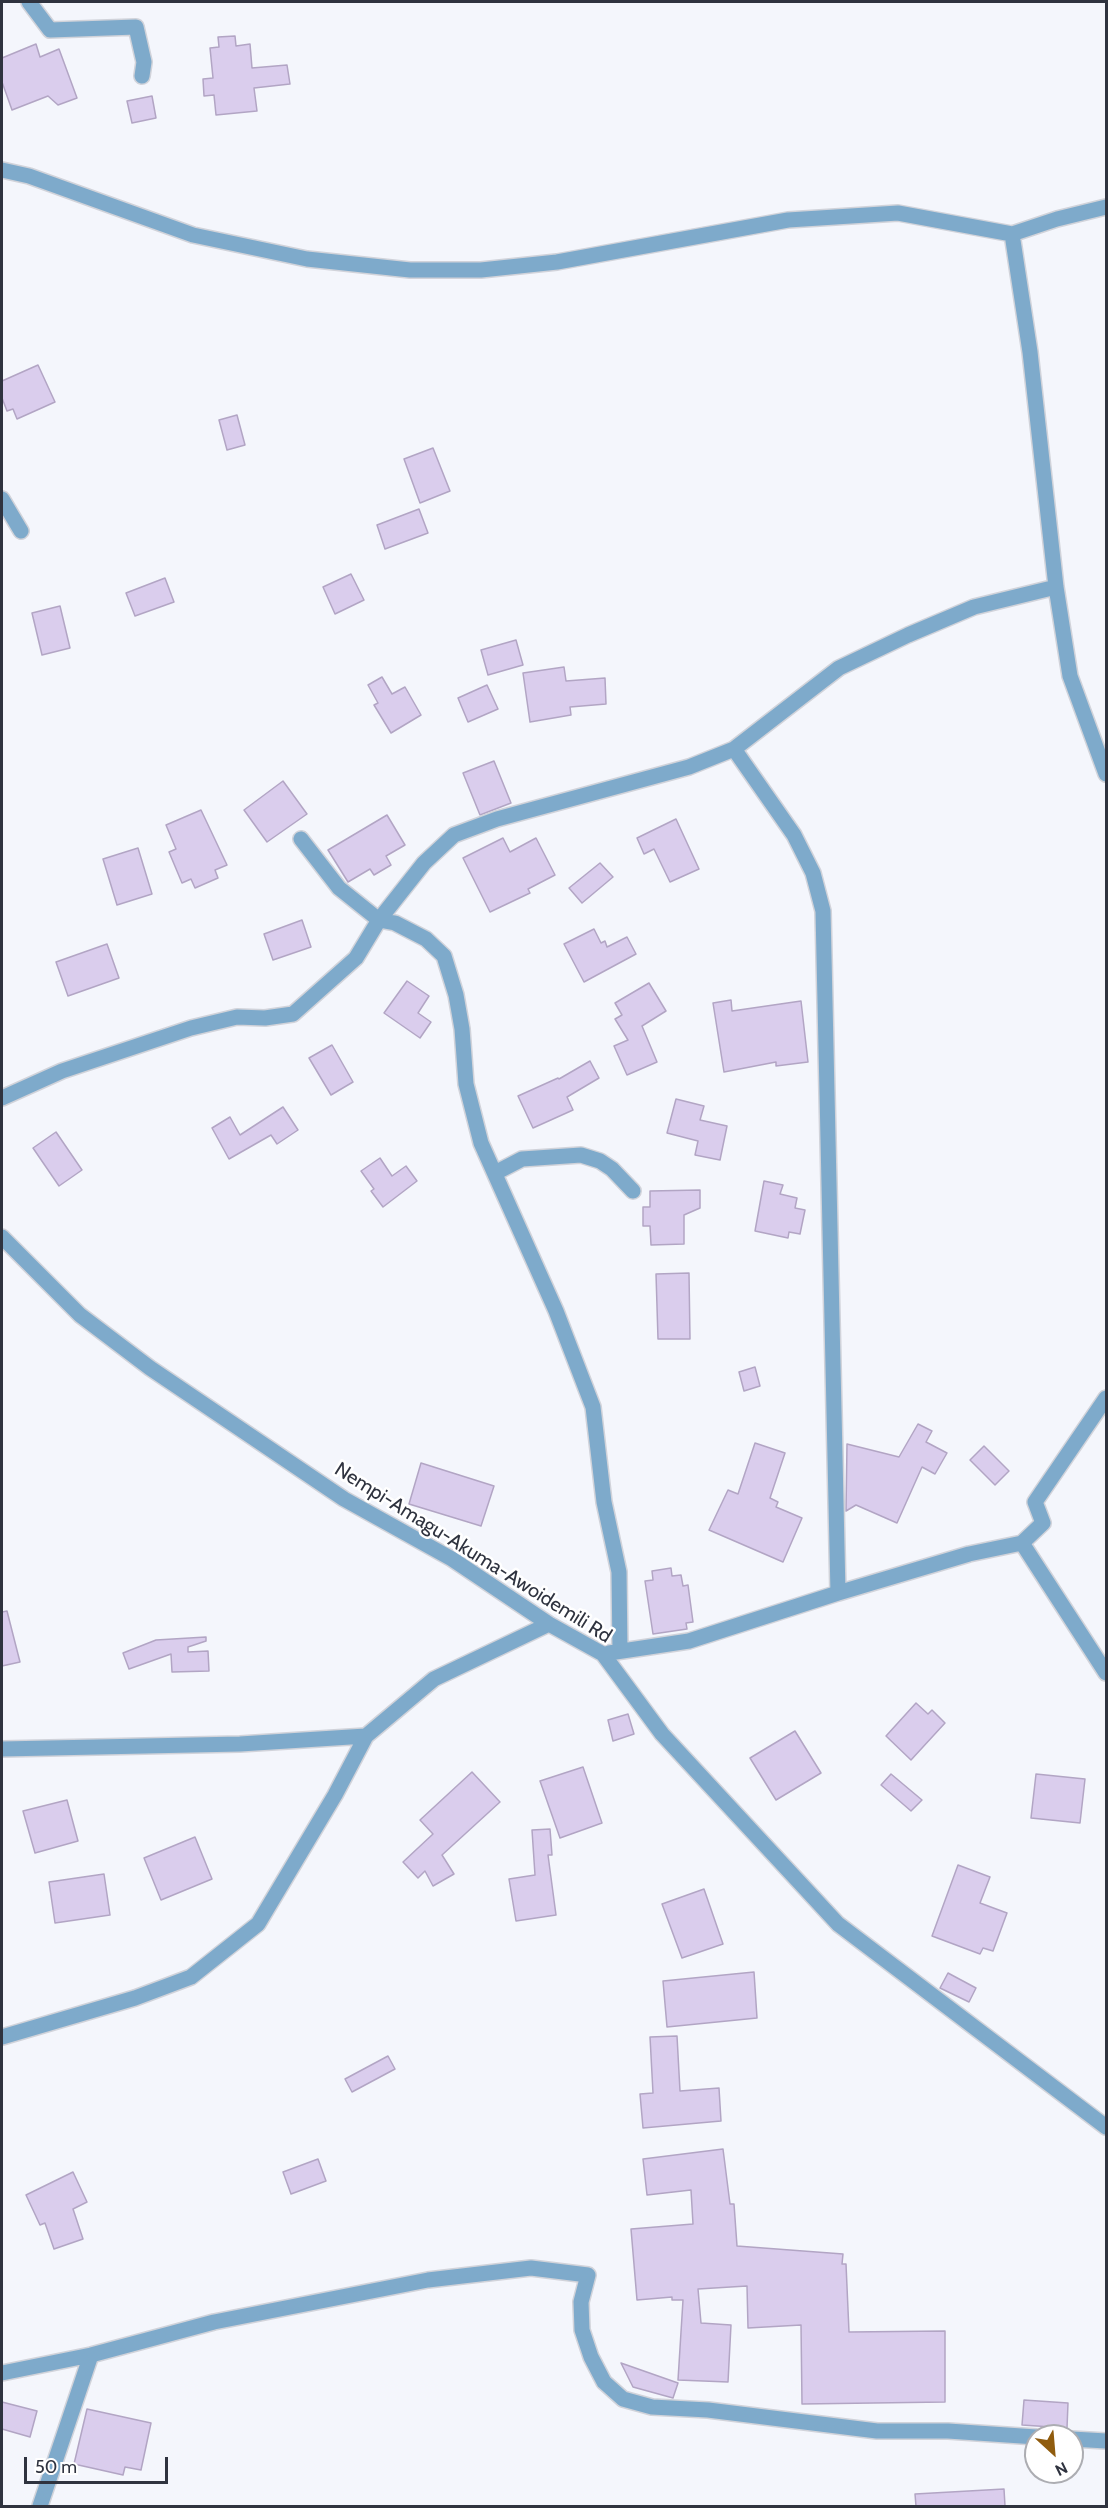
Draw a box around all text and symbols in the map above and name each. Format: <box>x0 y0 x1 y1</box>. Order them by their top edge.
street label: Nempi-Amagu-Akuma-Awoidemili Rd <box>330 1458 616 1648</box>
north arrow <box>1024 2424 1084 2484</box>
scale bar <box>27 2445 171 2483</box>
text: 50 m <box>35 2456 77 2478</box>
text: N <box>1052 2458 1070 2480</box>

